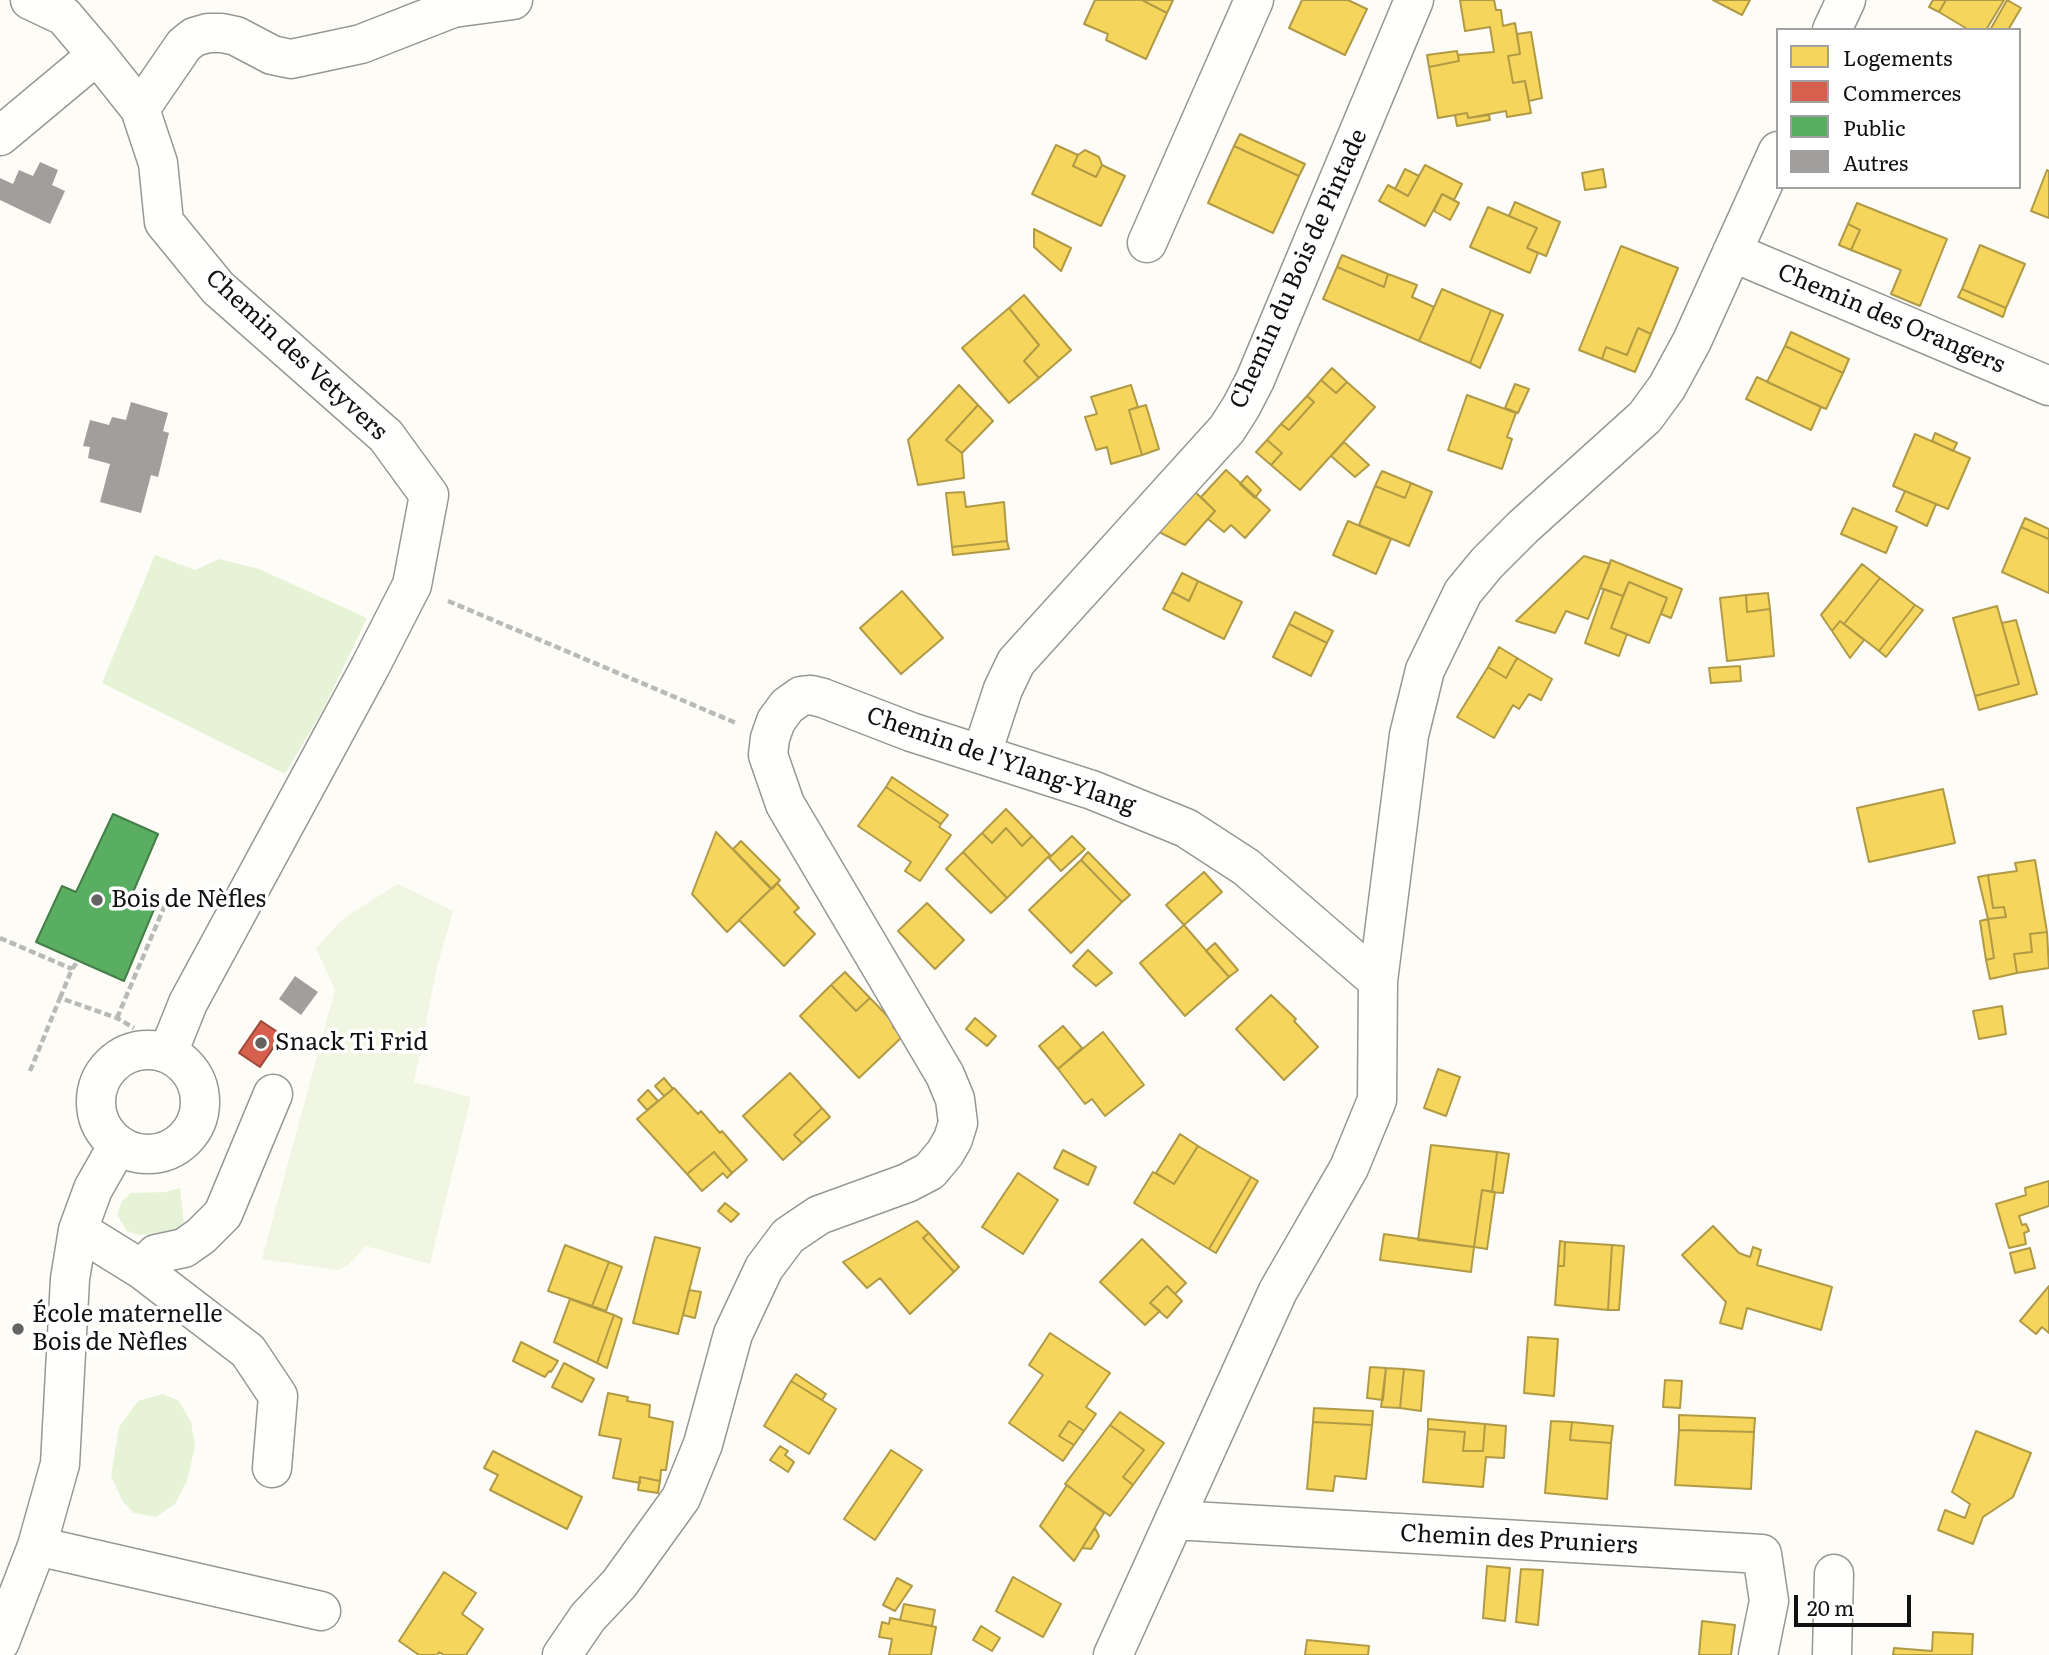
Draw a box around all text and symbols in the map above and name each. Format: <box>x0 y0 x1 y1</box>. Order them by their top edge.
legend <box>1776 28 2021 189</box>
text: Logements <box>1843 41 1952 72</box>
text: Commerces <box>1843 76 1961 107</box>
text: Public <box>1843 111 1905 142</box>
street label: Chemin du Bois de Pintade <box>1224 125 1374 413</box>
text: Autres <box>1843 146 1908 177</box>
street label: Chemin des Orangers <box>1773 258 2009 380</box>
street label: Chemin des Vetyvers <box>199 263 393 447</box>
street label: Chemin de l'Ylang-Ylang <box>863 701 1139 821</box>
place label: Bois de Nèfles <box>111 886 266 914</box>
marker: Bois de Nèfles <box>89 892 105 908</box>
place label: Snack Ti Frid <box>275 1029 428 1057</box>
marker: Snack Ti Frid <box>253 1035 269 1051</box>
place label: École maternelle Bois de Nèfles <box>32 1301 223 1357</box>
marker: École maternelle Bois de Nèfles <box>10 1321 26 1337</box>
street label: Chemin des Pruniers <box>1399 1519 1639 1561</box>
scale bar <box>1797 1582 1914 1626</box>
text: 20 m <box>1807 1591 1854 1622</box>

